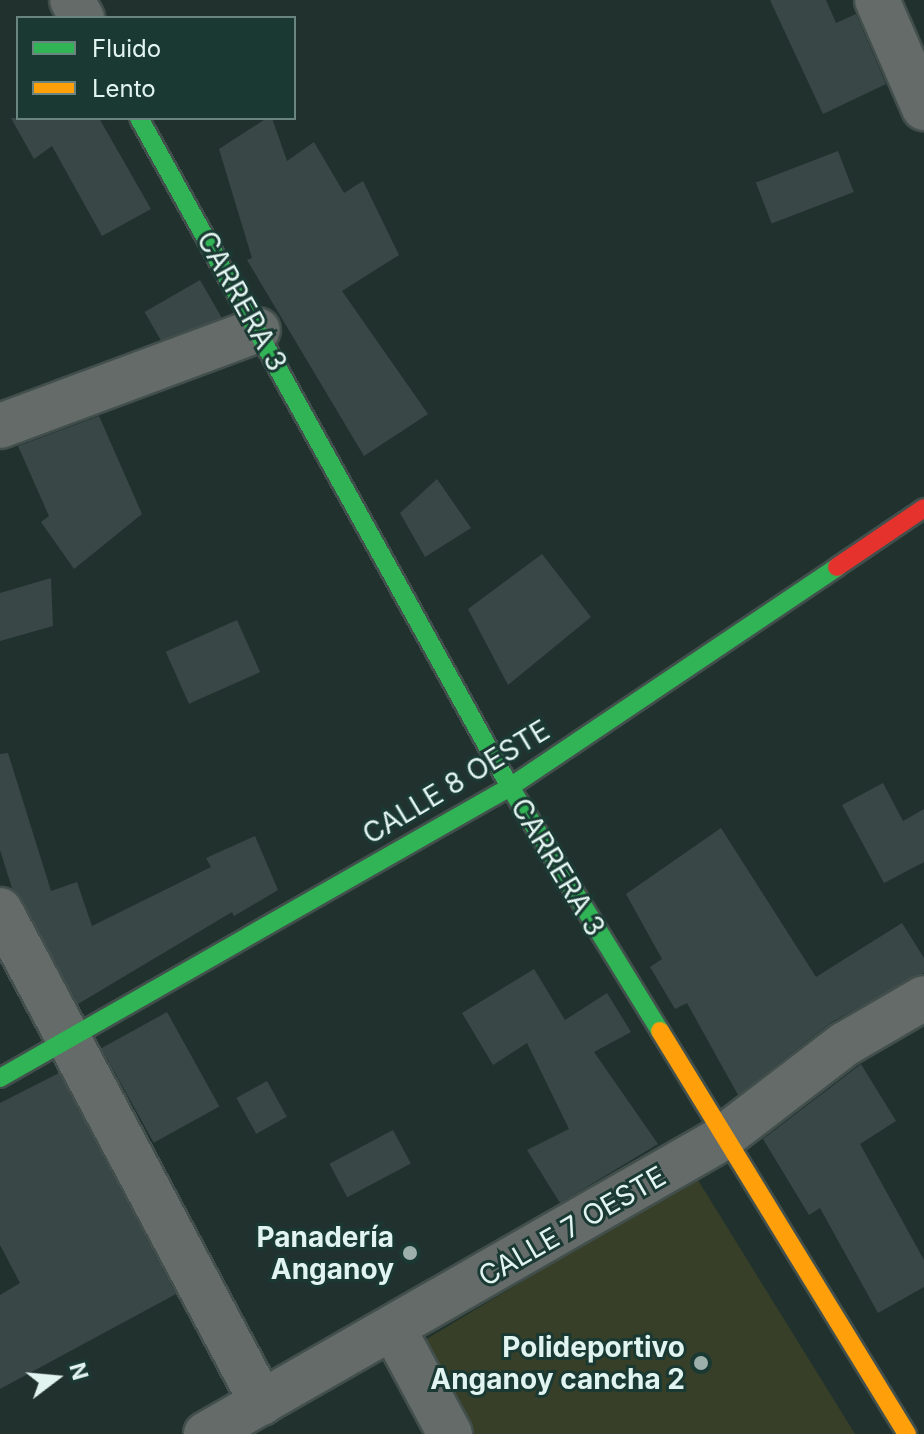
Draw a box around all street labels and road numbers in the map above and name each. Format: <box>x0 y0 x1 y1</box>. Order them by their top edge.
street label: CARRERA 3 <box>190 225 294 377</box>
street label: CALLE 8 OESTE <box>357 713 555 851</box>
street label: CARRERA 3 <box>504 792 612 942</box>
street label: CALLE 7 OESTE <box>472 1159 672 1293</box>

